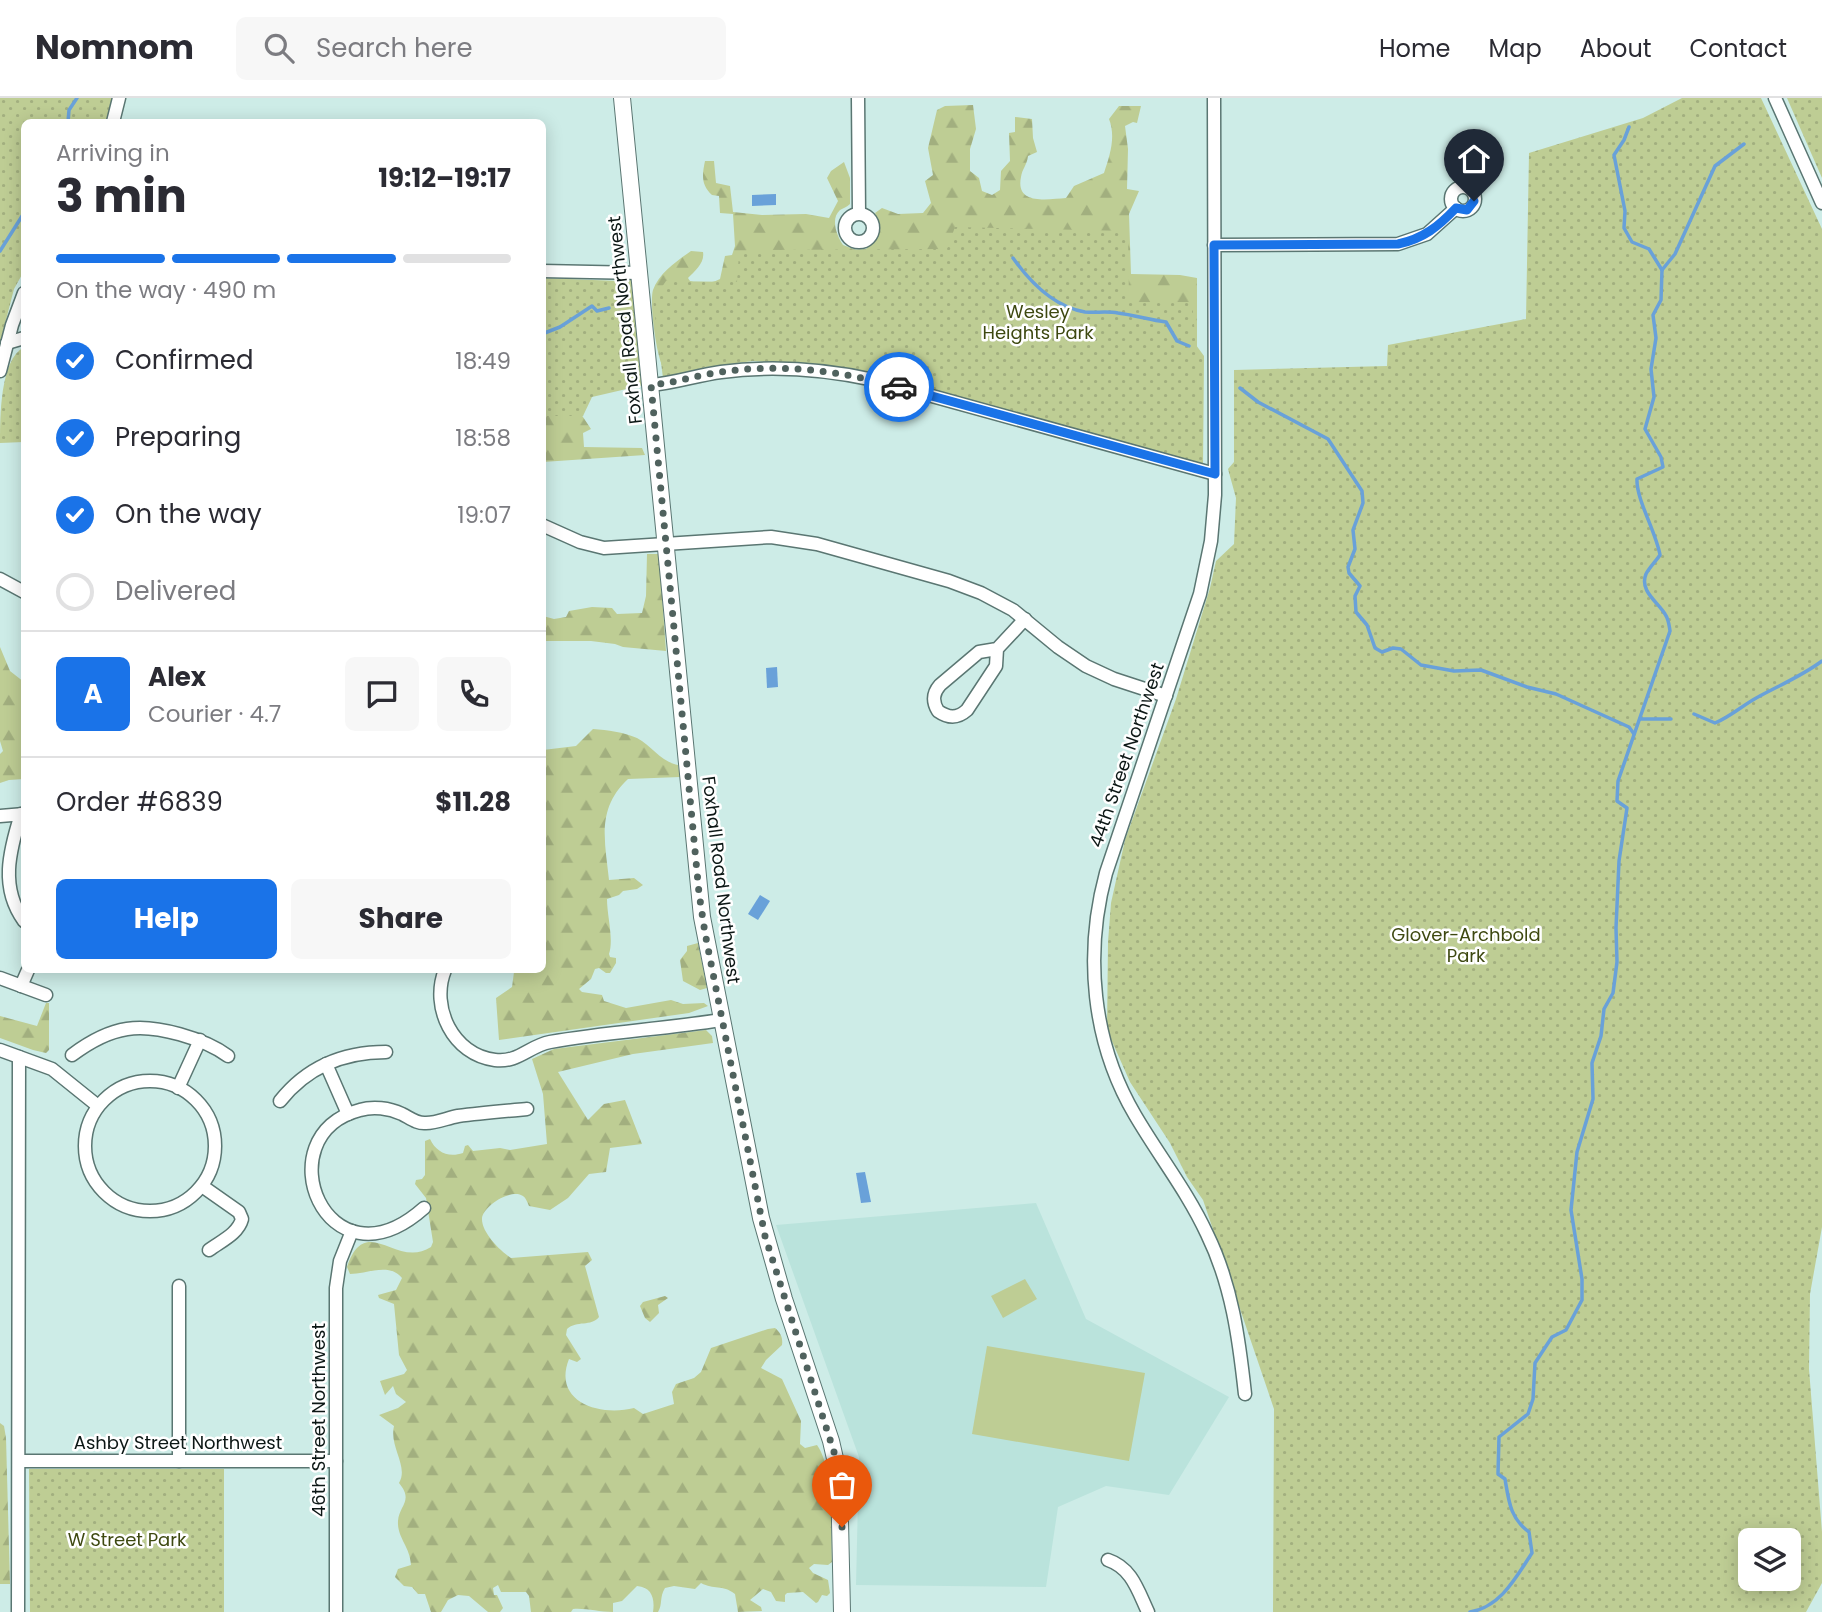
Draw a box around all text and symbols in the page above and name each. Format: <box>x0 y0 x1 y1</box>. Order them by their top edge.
search box <box>236 17 726 80</box>
text: Nomnom <box>35 24 194 71</box>
icon: search <box>260 29 298 67</box>
text: Search here <box>316 30 473 66</box>
text: Home <box>1379 32 1451 65</box>
text: Map <box>1489 32 1542 65</box>
text: About <box>1580 32 1651 65</box>
text: Contact <box>1689 32 1787 65</box>
pin <box>1444 129 1504 201</box>
text: Arriving in <box>56 137 170 169</box>
icon: home <box>1455 140 1493 178</box>
text: 19:12–19:17 <box>378 160 511 196</box>
text: 3 min <box>56 164 187 228</box>
street label: Foxhall Road Northwest <box>601 215 648 425</box>
text: On the way · 490 m <box>56 274 276 306</box>
park label: Wesley Heights Park <box>982 299 1094 345</box>
icon: check <box>56 342 94 380</box>
text: Confirmed <box>115 342 253 378</box>
text: 18:49 <box>455 345 511 377</box>
courier <box>864 352 934 422</box>
icon: car <box>880 368 918 406</box>
icon: check <box>56 419 94 457</box>
text: Preparing <box>115 419 241 455</box>
text: 18:58 <box>455 422 511 454</box>
icon: check <box>56 496 94 534</box>
text: On the way <box>115 496 262 532</box>
text: 19:07 <box>457 499 511 531</box>
text: Delivered <box>115 573 236 609</box>
button: chat <box>345 657 419 731</box>
button: phone <box>437 657 511 731</box>
text: Alex <box>148 659 206 695</box>
street label: 44th Street Northwest <box>1083 659 1170 851</box>
text: A <box>83 676 103 712</box>
text: Courier · 4.7 <box>148 698 281 730</box>
street label: Foxhall Road Northwest <box>696 775 747 985</box>
text: Order #6839 <box>56 784 223 820</box>
text: $11.28 <box>435 784 511 820</box>
button: Help <box>56 879 277 959</box>
button: Share <box>291 879 511 959</box>
park label: Glover-Archbold Park <box>1391 922 1541 968</box>
street label: 46th Street Northwest <box>306 1323 331 1517</box>
street label: Ashby Street Northwest <box>74 1430 282 1455</box>
pin <box>812 1455 872 1527</box>
icon: bag <box>823 1466 861 1504</box>
park label: W Street Park <box>68 1527 187 1552</box>
map controls <box>1738 1528 1801 1591</box>
button: layers <box>1738 1528 1801 1591</box>

